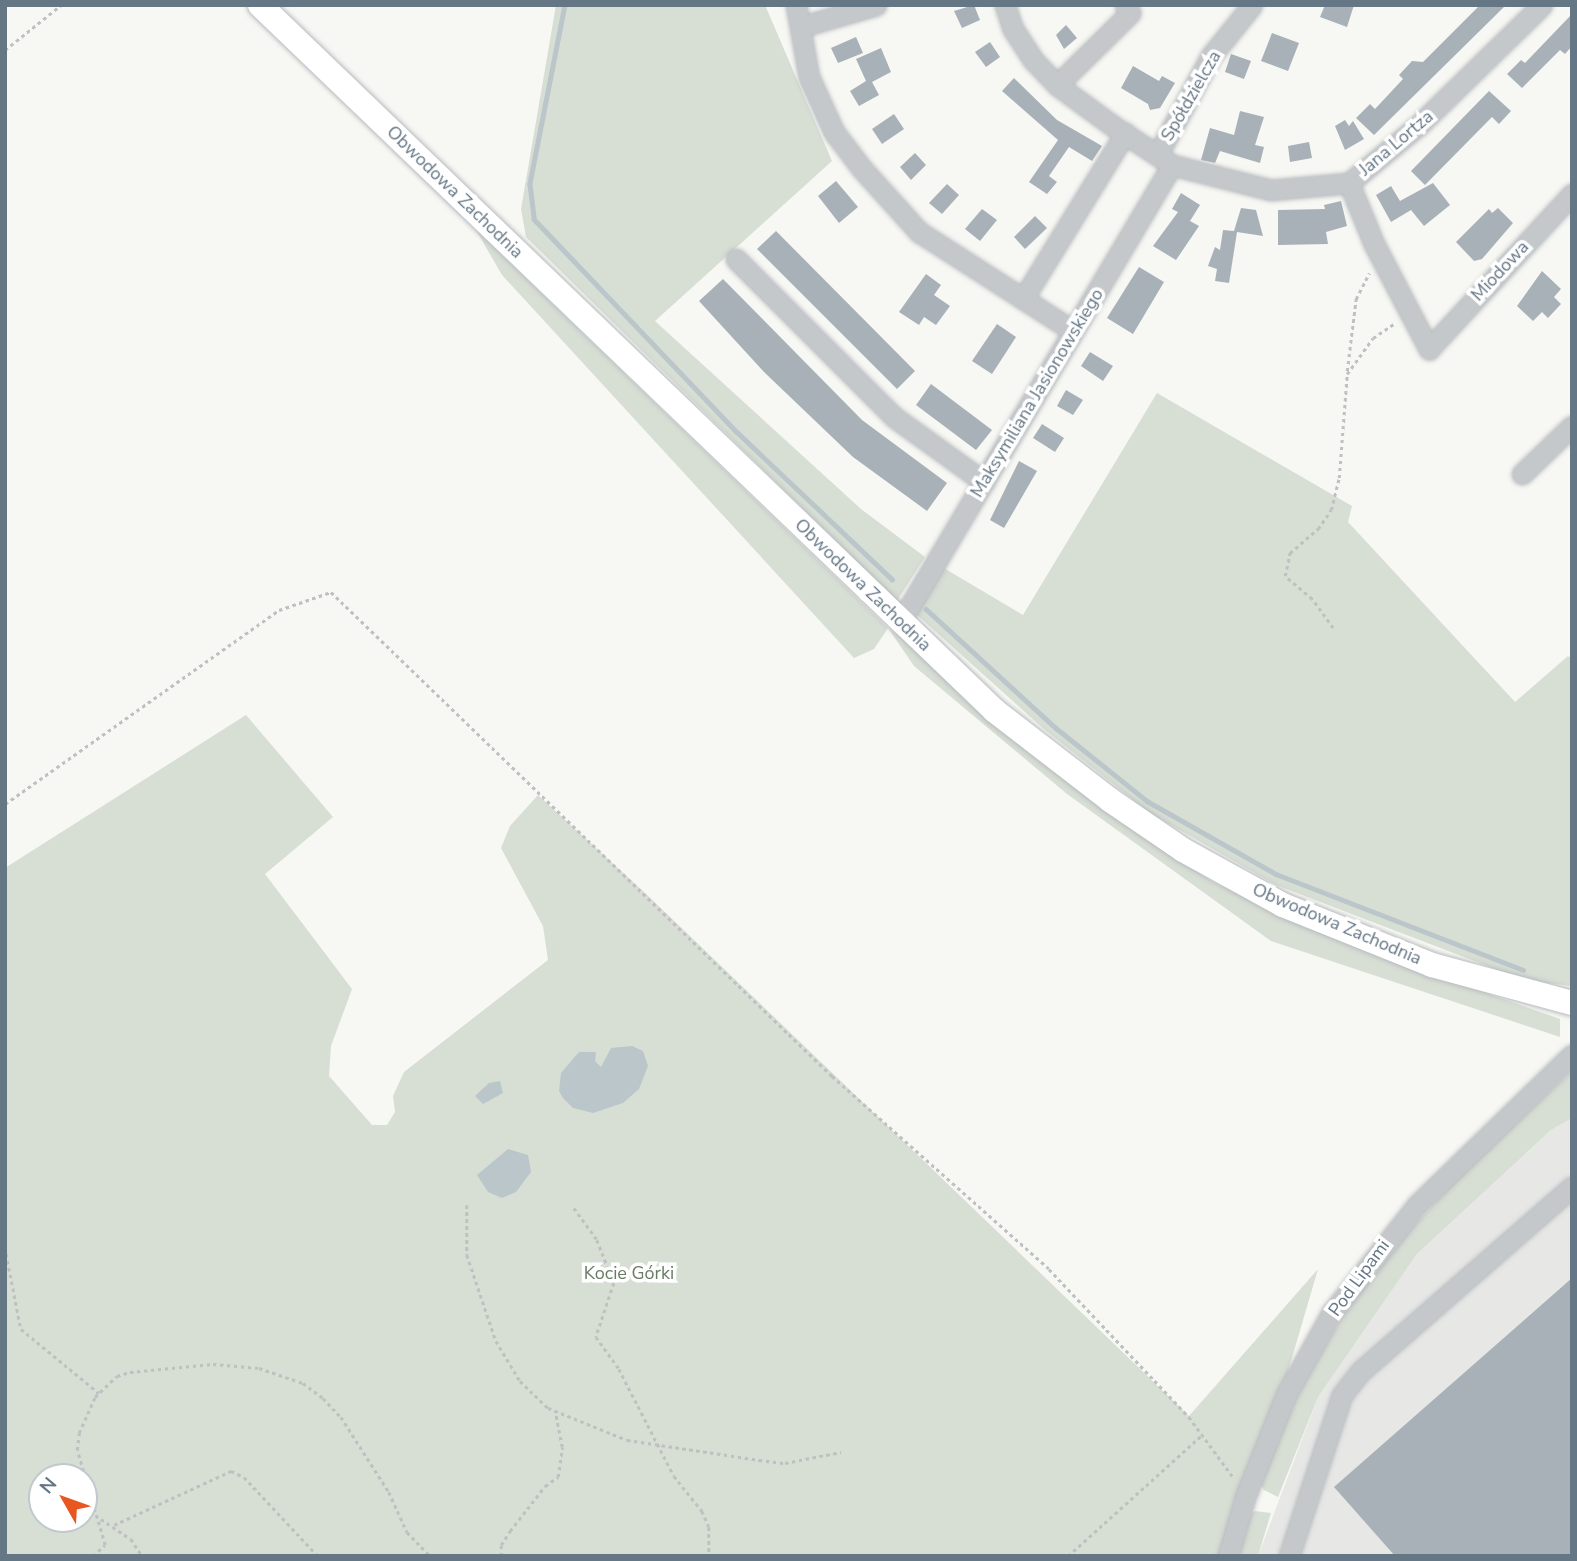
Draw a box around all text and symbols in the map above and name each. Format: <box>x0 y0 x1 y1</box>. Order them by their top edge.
street label: Spółdzielcza <box>1156 47 1226 145</box>
street label: Jana Lortza <box>1354 106 1438 180</box>
street label: Obwodowa Zachodnia <box>382 121 528 263</box>
street label: Miodowa <box>1467 236 1533 306</box>
street label: Maksymiliana Jasionowskiego <box>966 285 1108 501</box>
street label: Obwodowa Zachodnia <box>790 514 936 656</box>
street label: Obwodowa Zachodnia <box>1249 879 1425 969</box>
street label: Pod Lipami <box>1324 1235 1394 1321</box>
park label: Kocie Górki <box>584 1262 674 1284</box>
north arrow <box>28 1463 98 1533</box>
text: N <box>34 1472 63 1500</box>

